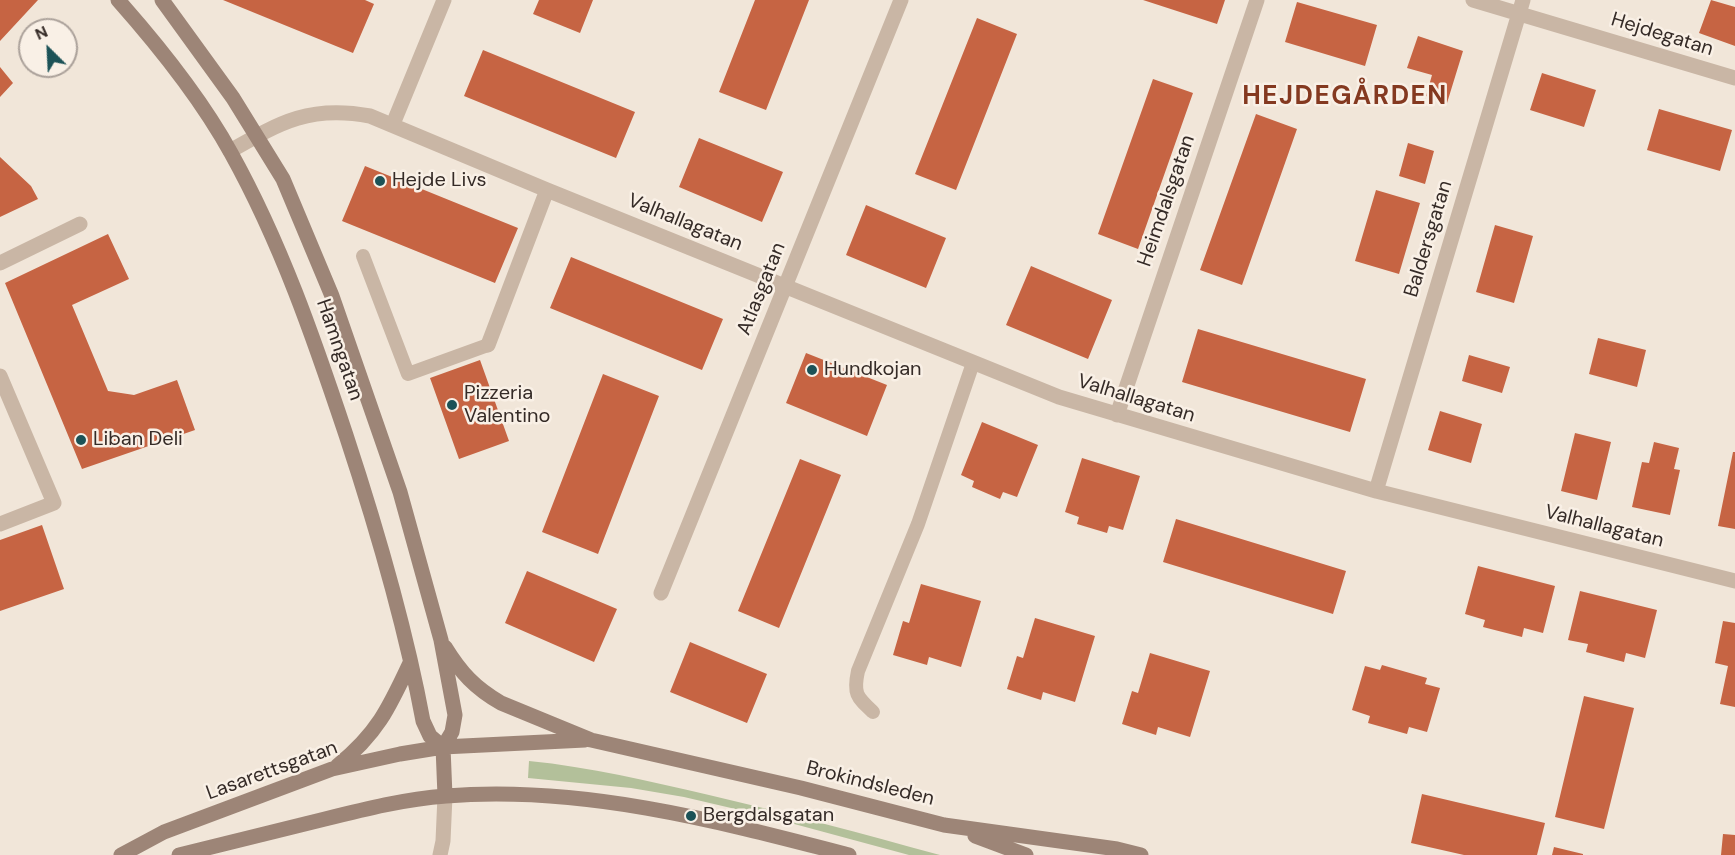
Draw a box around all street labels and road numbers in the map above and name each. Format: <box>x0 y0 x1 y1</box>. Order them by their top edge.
street label: Hejdegatan <box>1608 8 1716 62</box>
street label: Heimdalsgatan <box>1133 132 1201 270</box>
street label: Baldersgatan <box>1400 178 1458 300</box>
street label: Valhallagatan <box>624 189 746 257</box>
street label: Atlasgatan <box>733 239 791 339</box>
street label: Hamngatan <box>310 296 368 404</box>
street label: Valhallagatan <box>1074 370 1198 428</box>
street label: Valhallagatan <box>1542 501 1666 553</box>
street label: Lasarettsgatan <box>203 736 341 806</box>
street label: Brokindsleden <box>804 757 936 811</box>

